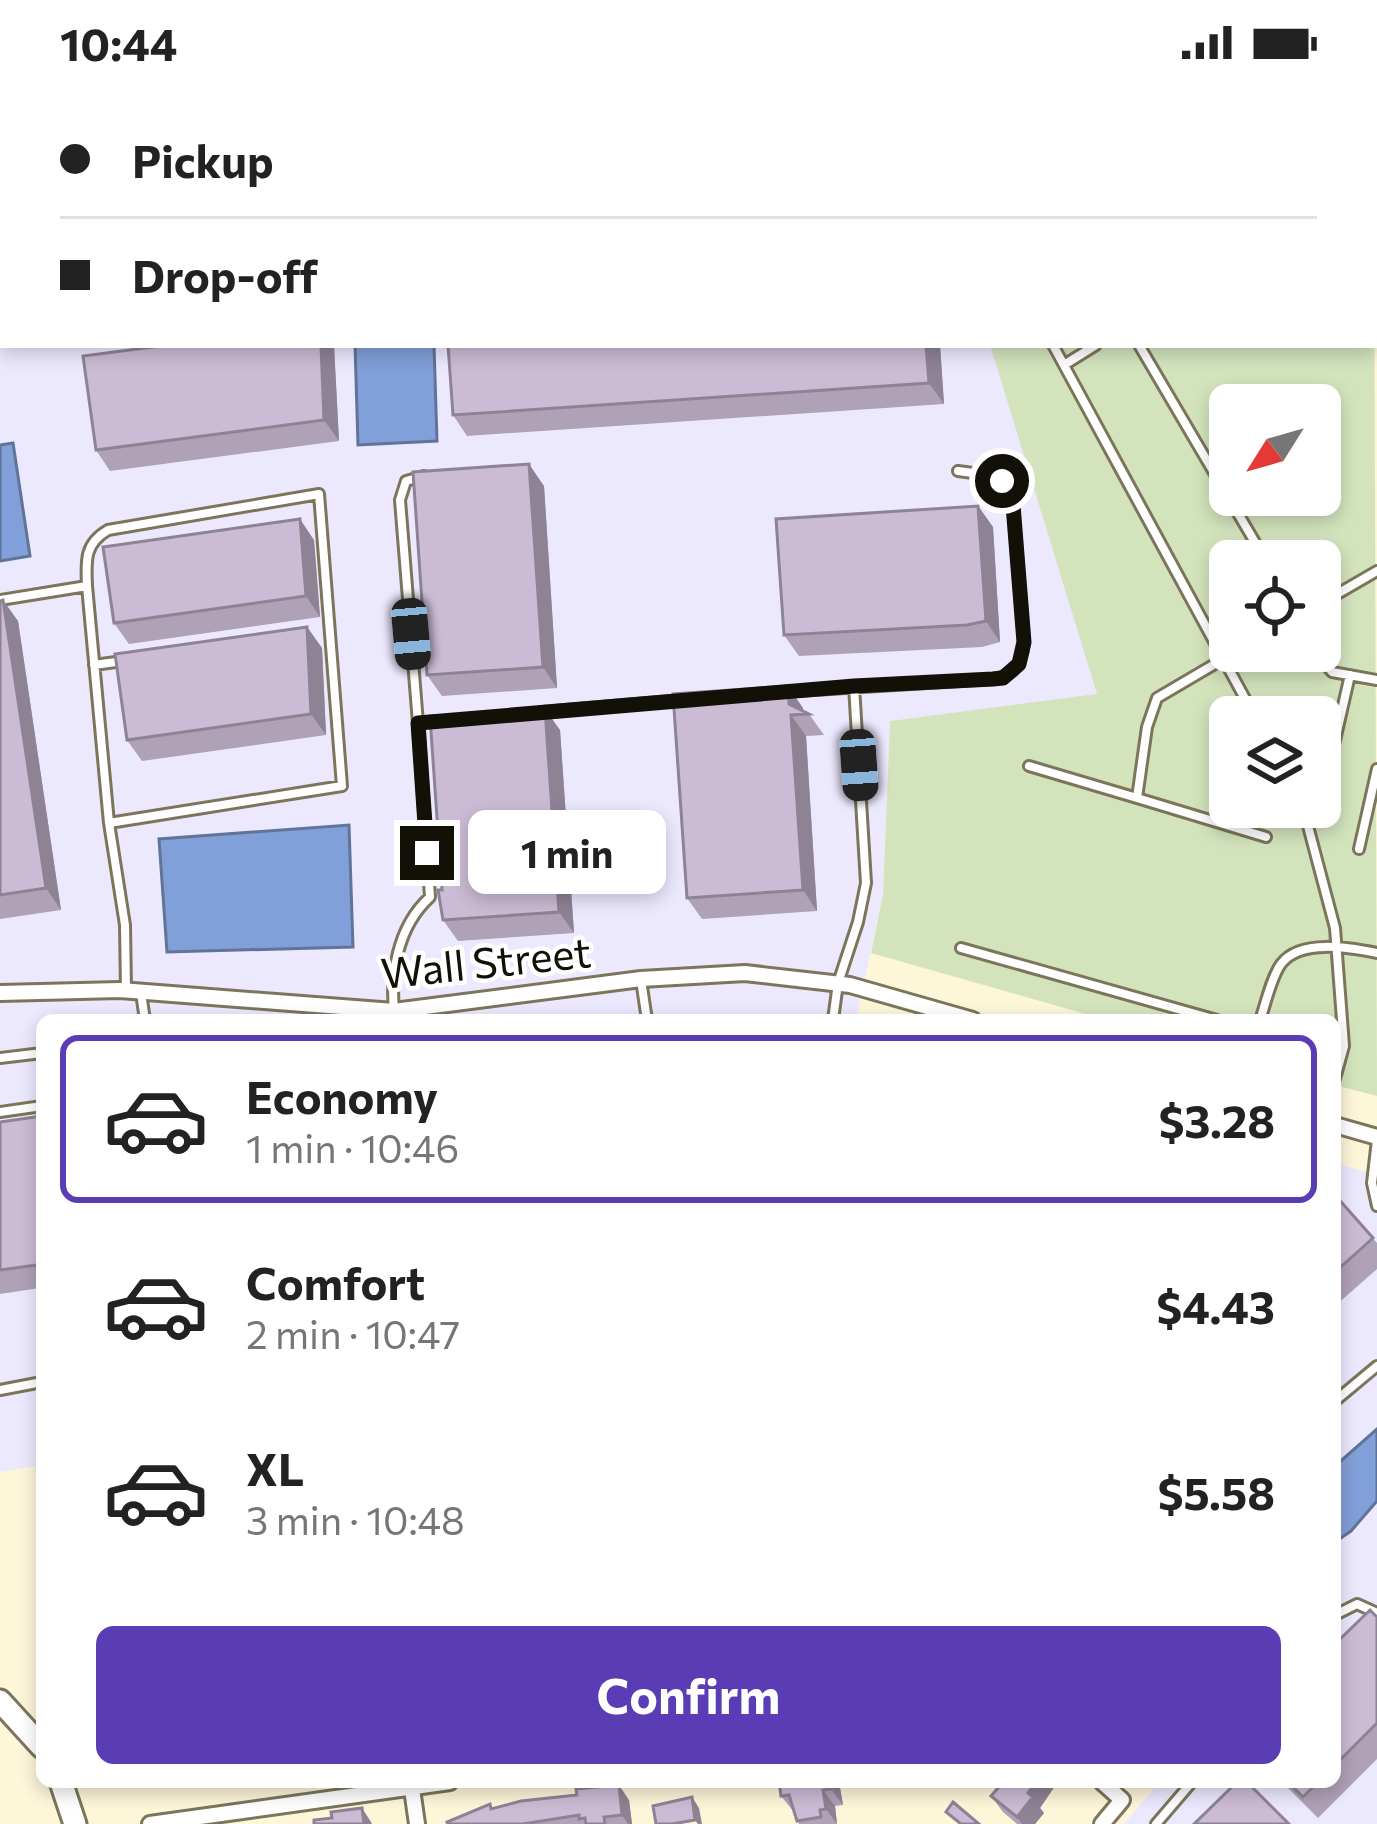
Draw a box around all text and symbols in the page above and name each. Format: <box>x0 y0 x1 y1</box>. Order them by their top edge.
text: 10:44 <box>60 15 177 70</box>
text: Pickup <box>132 132 274 187</box>
text: Drop-off <box>132 247 318 302</box>
north arrow <box>1209 384 1341 516</box>
map controls <box>1209 384 1341 828</box>
route start <box>975 454 1029 508</box>
button: locate <box>1209 540 1341 672</box>
car <box>390 597 432 671</box>
button: layers <box>1209 696 1341 828</box>
car <box>839 728 879 802</box>
callout: 1 min <box>469 811 667 895</box>
route end <box>400 826 454 880</box>
text: 1 min <box>521 828 613 876</box>
street label: Wall Street <box>378 924 593 998</box>
icon: car <box>102 1065 210 1173</box>
text: Economy <box>246 1068 438 1123</box>
text: $3.28 <box>1158 1092 1275 1147</box>
text: 1 min · 10:46 <box>246 1123 459 1171</box>
icon: car <box>102 1251 210 1359</box>
text: Comfort <box>246 1254 425 1309</box>
text: $4.43 <box>1156 1278 1275 1333</box>
text: 2 min · 10:47 <box>246 1309 460 1357</box>
icon: car <box>102 1437 210 1545</box>
text: XL <box>246 1440 304 1495</box>
text: $5.58 <box>1158 1464 1275 1519</box>
text: 3 min · 10:48 <box>246 1495 465 1543</box>
button: Confirm <box>96 1626 1281 1764</box>

